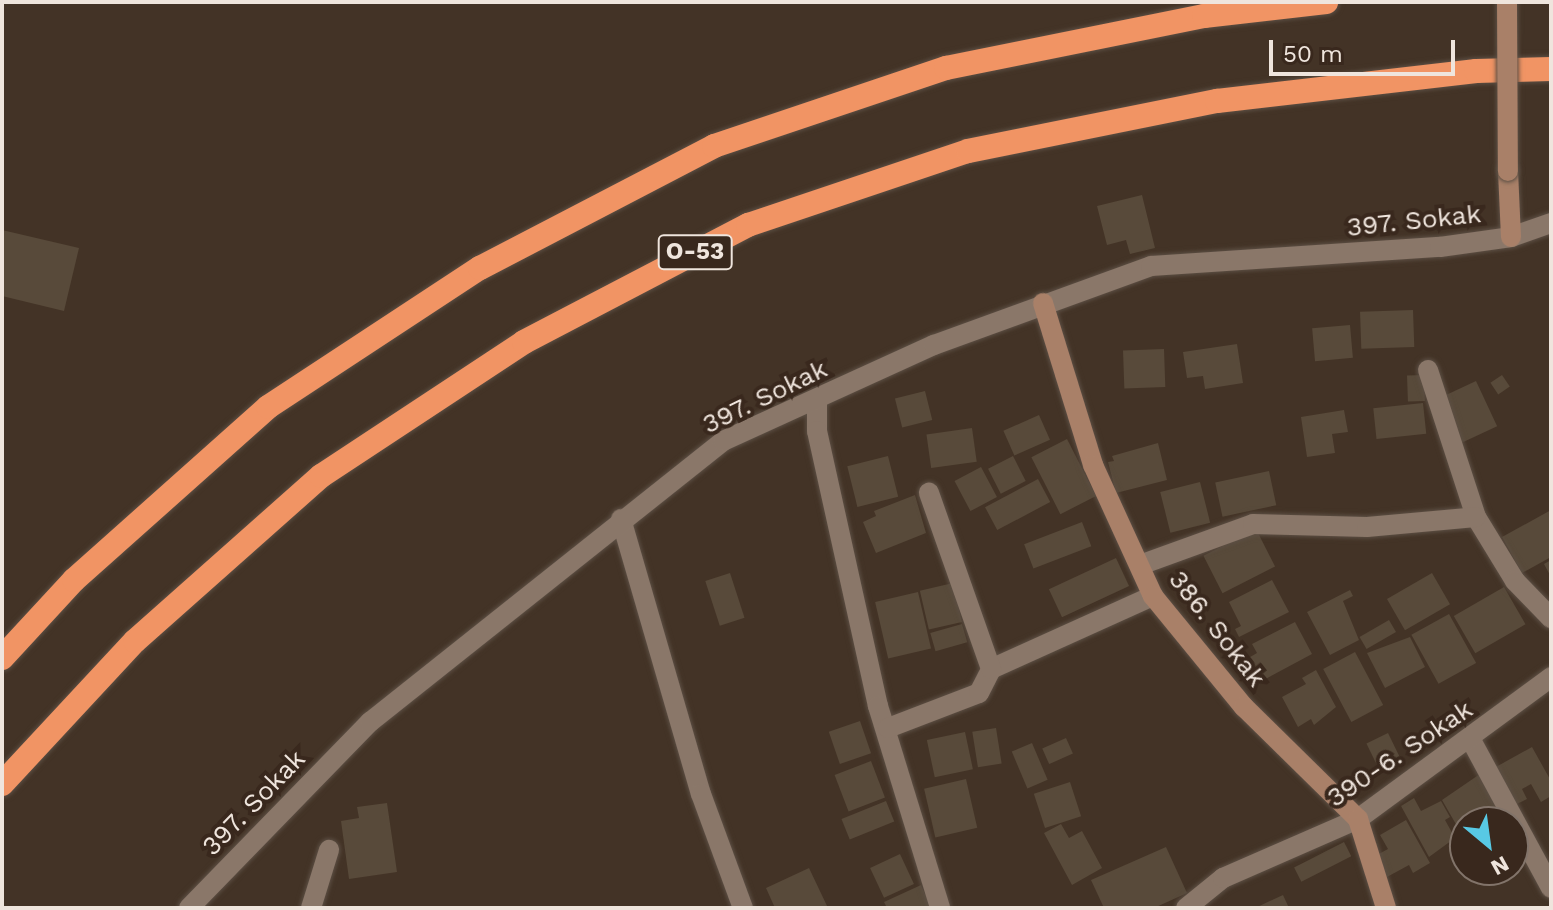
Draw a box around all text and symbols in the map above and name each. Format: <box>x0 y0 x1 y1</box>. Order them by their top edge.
scale bar <box>1273 24 1459 74</box>
text: 50 m <box>1283 40 1343 68</box>
street label: 397. Sokak <box>1345 198 1483 244</box>
road number: O-53 <box>657 232 733 272</box>
street label: 397. Sokak <box>698 353 832 441</box>
street label: 386. Sokak <box>1162 565 1272 693</box>
street label: 390-6. Sokak <box>1321 694 1479 814</box>
street label: 397. Sokak <box>196 744 312 862</box>
north arrow <box>1449 806 1529 886</box>
text: N <box>1487 851 1513 881</box>

